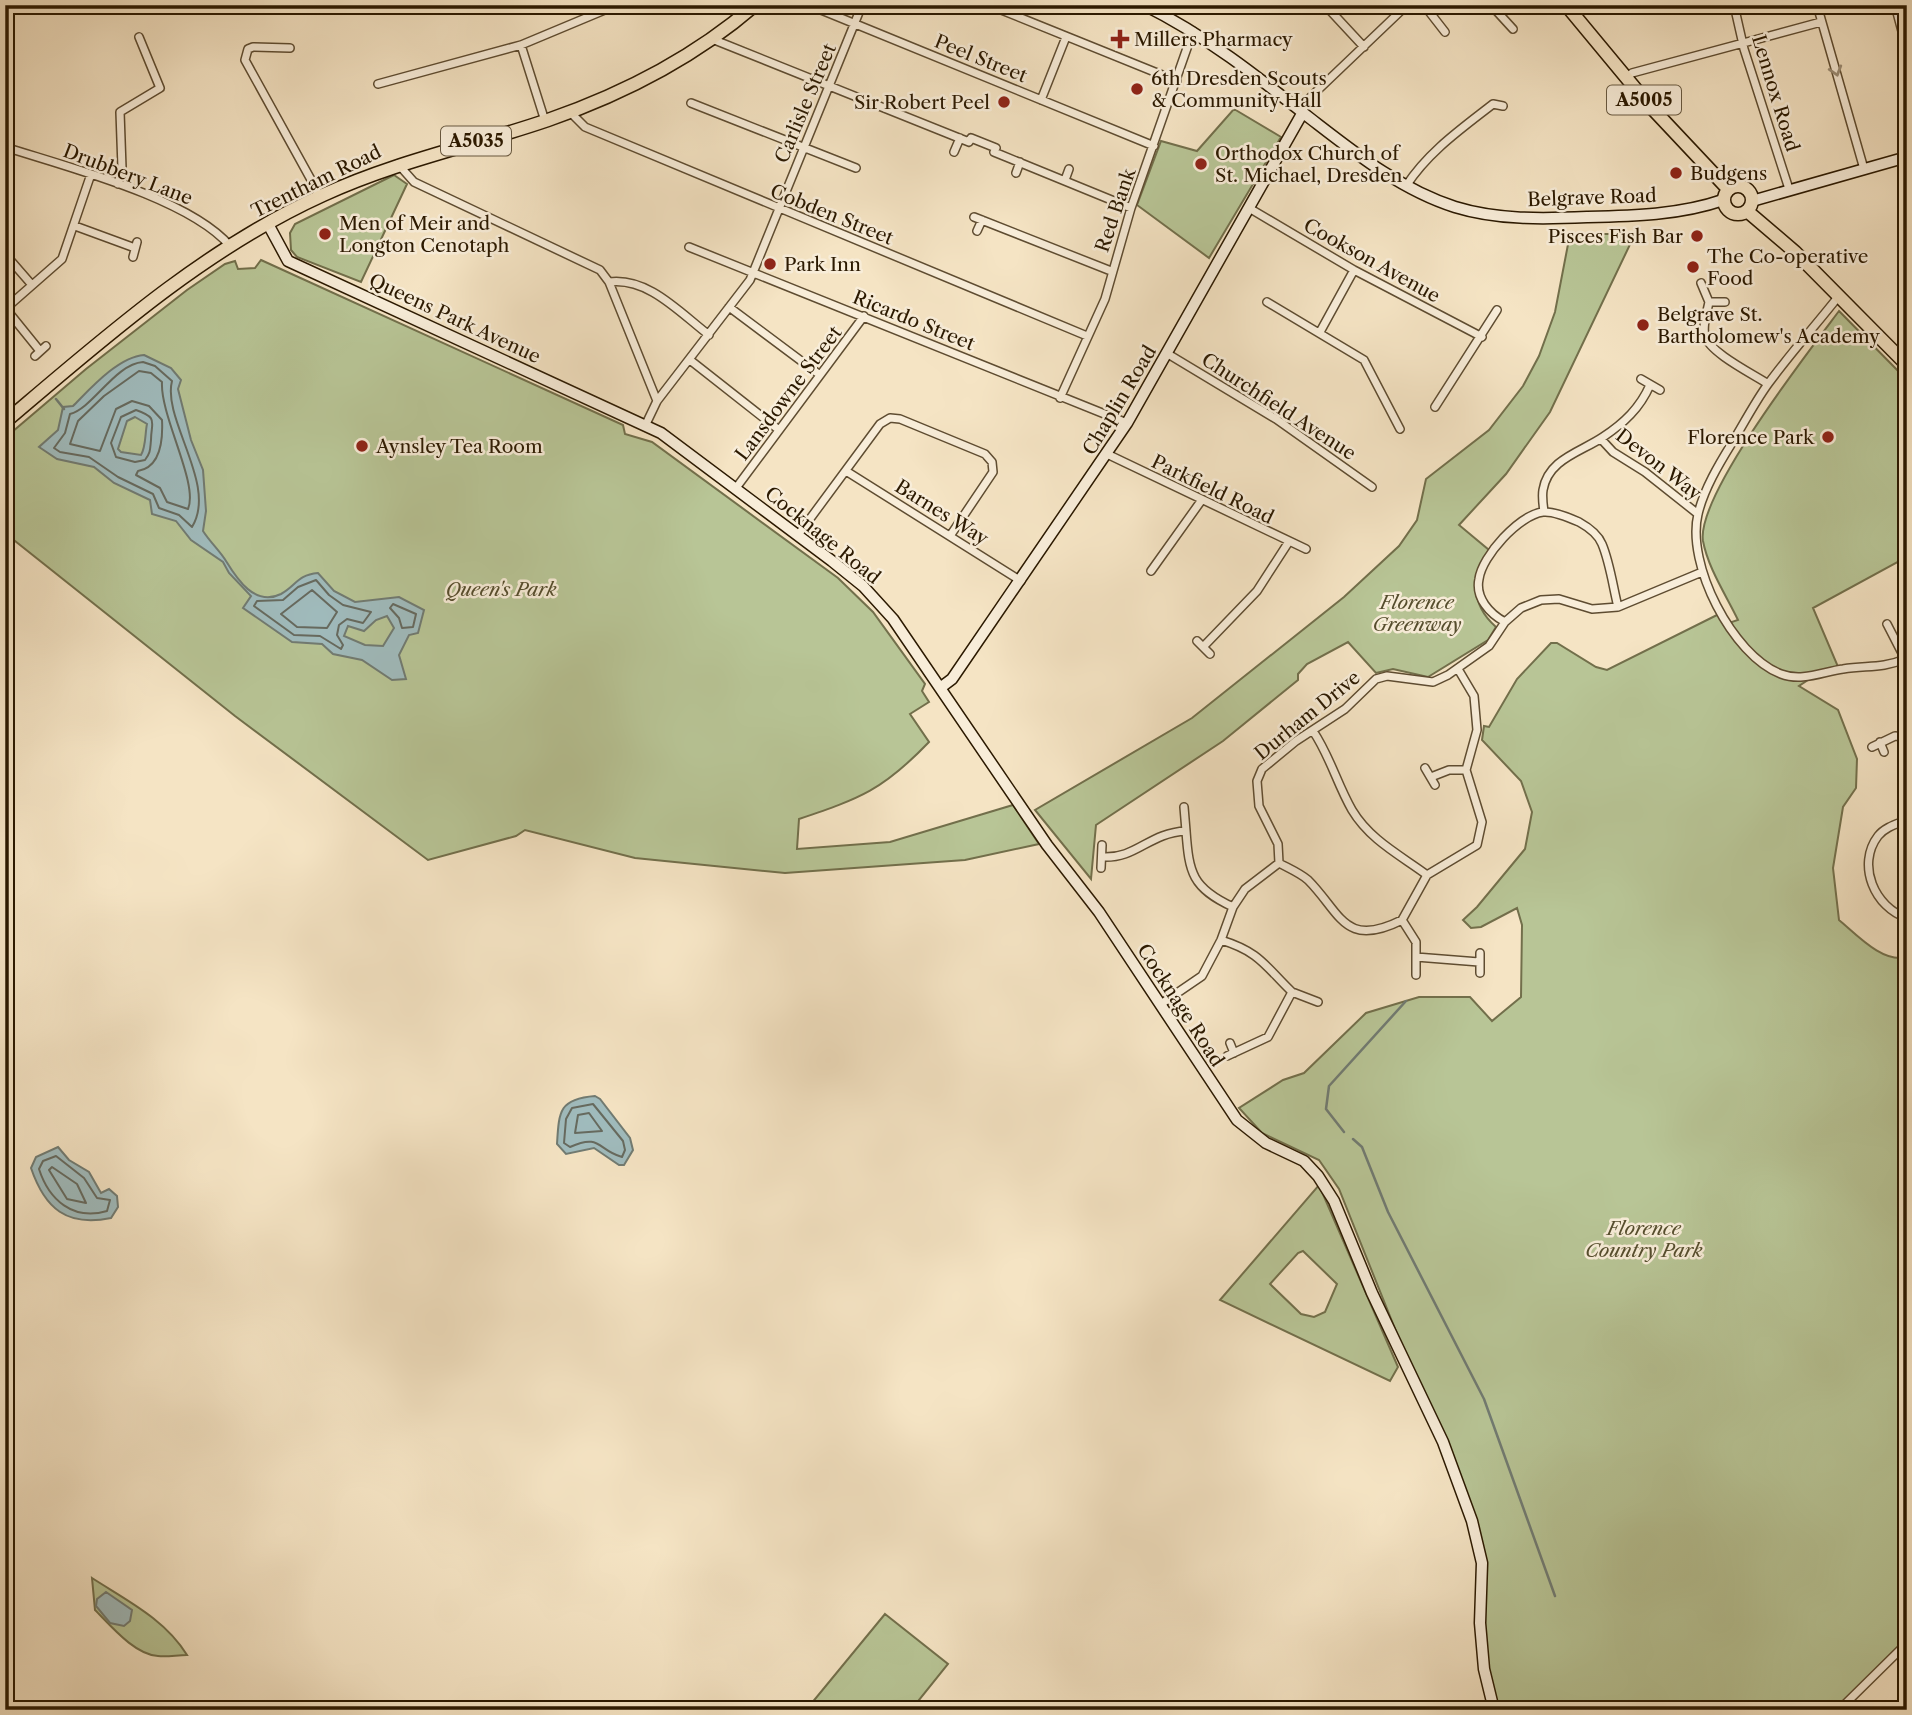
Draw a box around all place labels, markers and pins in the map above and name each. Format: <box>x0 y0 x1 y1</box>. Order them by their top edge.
place label: Millers Pharmacy <box>1134 28 1293 51</box>
marker: Millers Pharmacy <box>1112 31 1128 47</box>
place label: 6th Dresden Scouts & Community Hall <box>1151 67 1327 112</box>
marker: 6th Dresden Scouts & Community Hall <box>1129 81 1145 97</box>
place label: Sir Robert Peel <box>854 91 990 114</box>
marker: Sir Robert Peel <box>996 94 1012 110</box>
place label: Orthodox Church of St. Michael, Dresden <box>1215 142 1403 187</box>
marker: Orthodox Church of St. Michael, Dresden <box>1193 156 1209 172</box>
place label: Budgens <box>1690 162 1767 185</box>
marker: Budgens <box>1668 165 1684 181</box>
place label: Men of Meir and Longton Cenotaph <box>339 212 510 257</box>
place label: Pisces Fish Bar <box>1548 225 1683 248</box>
marker: Men of Meir and Longton Cenotaph <box>317 226 333 242</box>
marker: Pisces Fish Bar <box>1689 228 1705 244</box>
place label: The Co-operative Food <box>1707 245 1868 290</box>
place label: Park Inn <box>784 253 861 276</box>
marker: Park Inn <box>762 256 778 272</box>
marker: The Co-operative Food <box>1685 259 1701 275</box>
place label: Belgrave St. Bartholomew's Academy <box>1657 303 1880 348</box>
marker: Belgrave St. Bartholomew's Academy <box>1635 317 1651 333</box>
place label: Florence Park <box>1687 426 1815 449</box>
marker: Florence Park <box>1820 429 1836 445</box>
place label: Aynsley Tea Room <box>375 435 543 458</box>
marker: Aynsley Tea Room <box>354 438 370 454</box>

